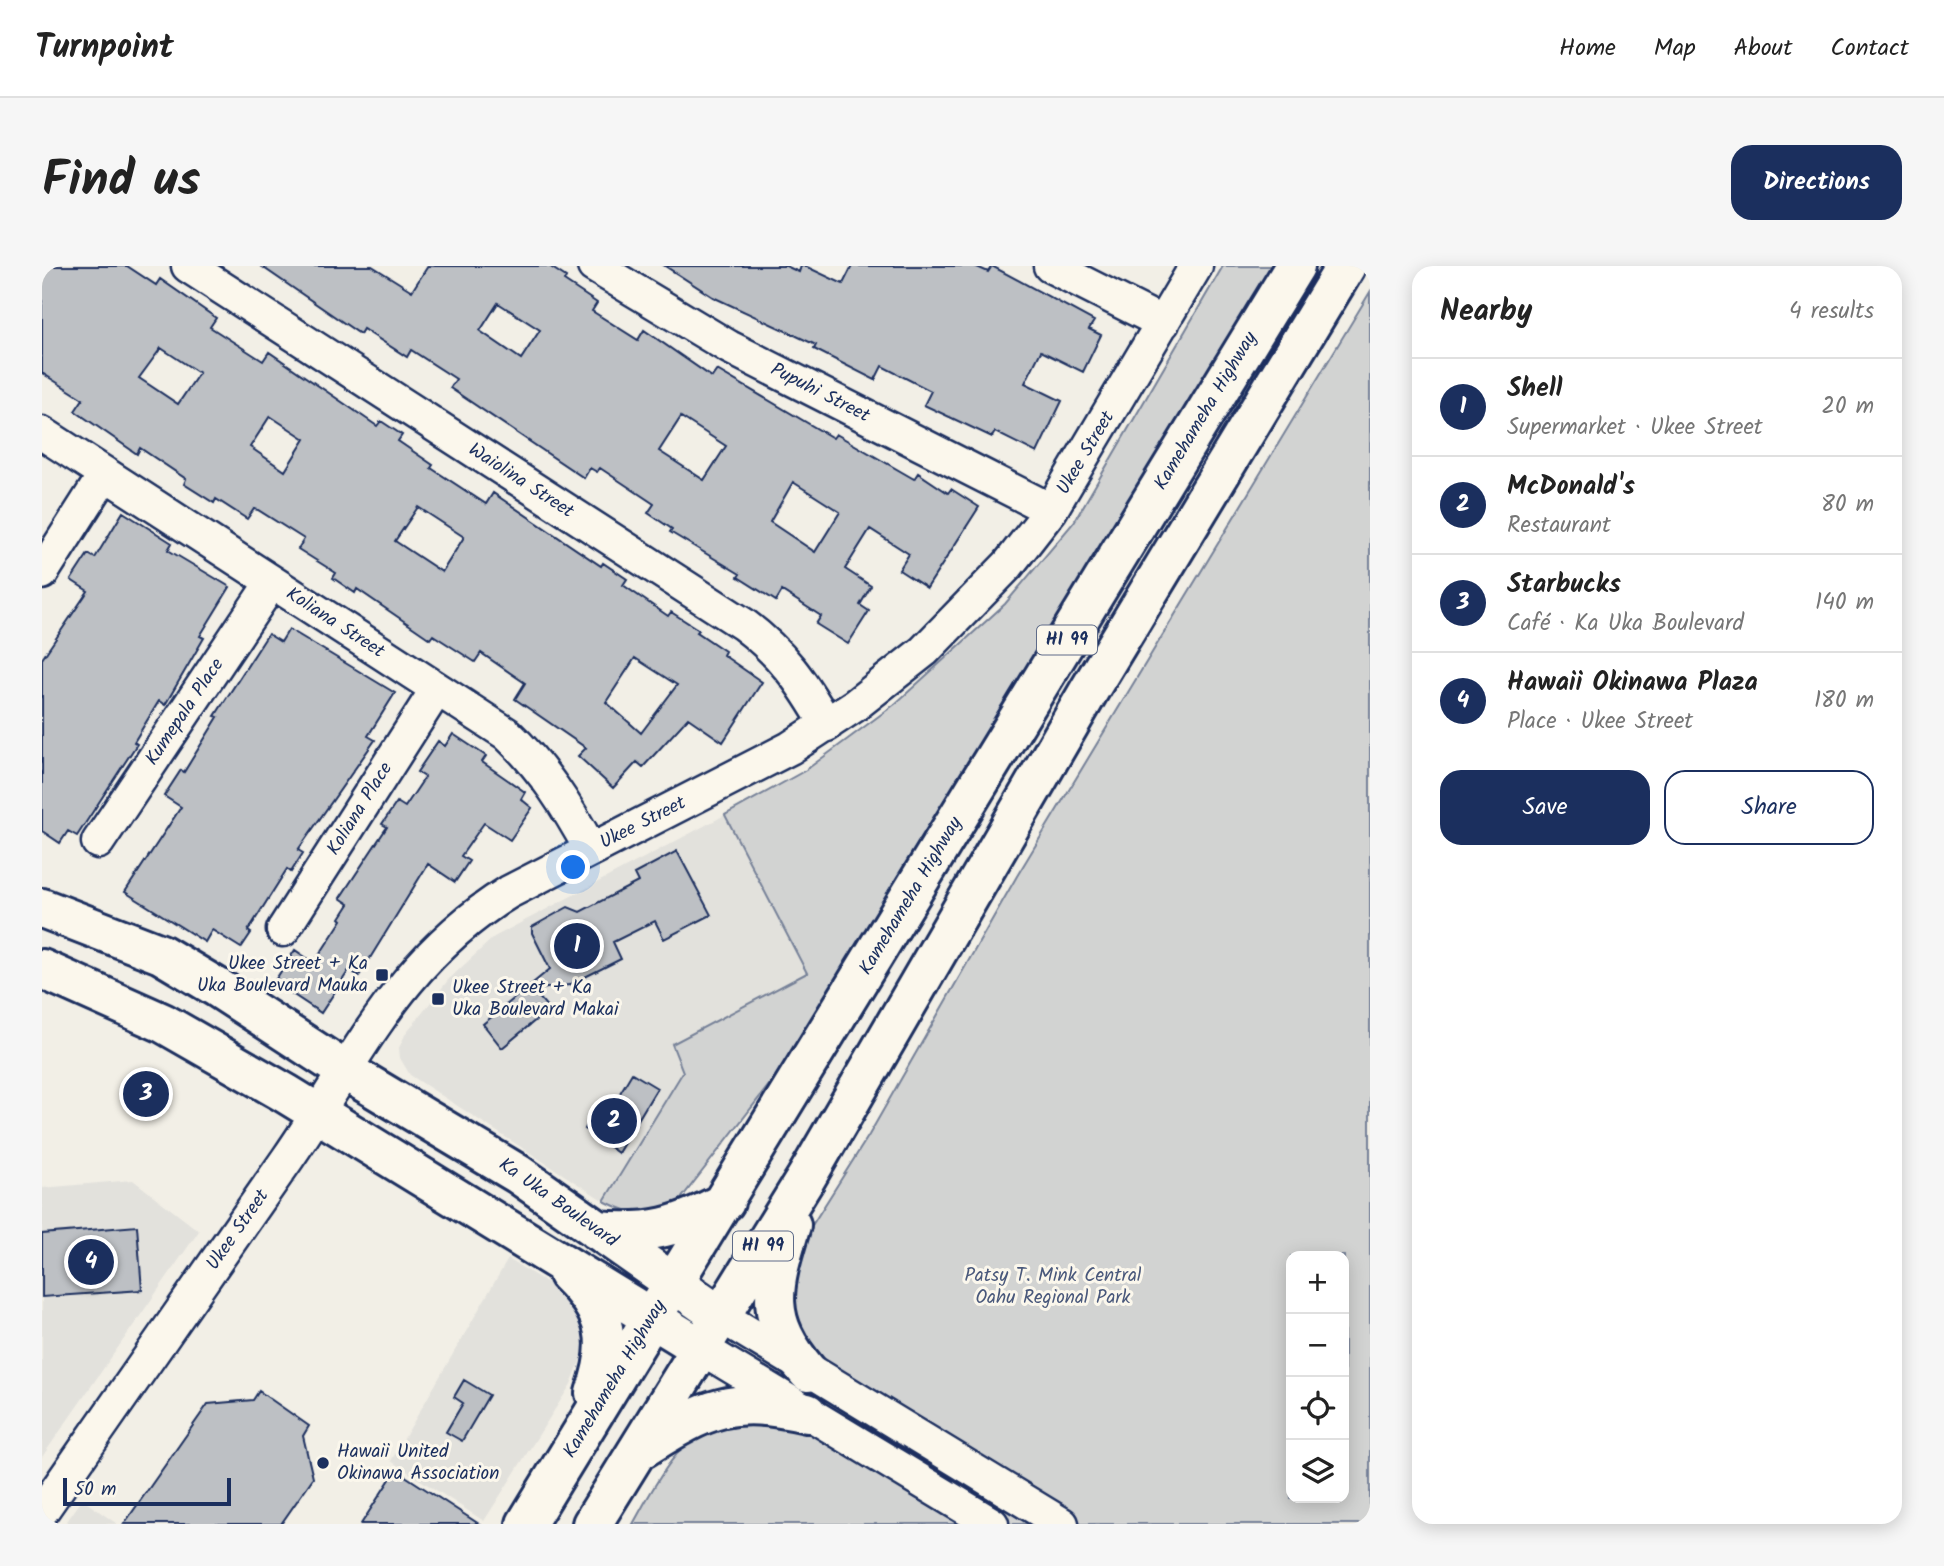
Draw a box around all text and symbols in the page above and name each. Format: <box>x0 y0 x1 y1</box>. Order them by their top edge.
text: Turnpoint <box>35 22 174 75</box>
text: Home <box>1559 29 1616 68</box>
text: Map <box>1654 29 1696 68</box>
text: About <box>1734 29 1792 68</box>
text: Contact <box>1830 29 1909 68</box>
text: Find us <box>42 143 200 221</box>
button: Directions <box>1731 145 1902 220</box>
text: Nearby <box>1440 288 1532 336</box>
text: 4 results <box>1789 294 1874 330</box>
street label: Kamehameha Highway <box>1147 325 1266 496</box>
street label: Pupuhi Street <box>765 355 876 431</box>
text: Shell <box>1507 368 1563 410</box>
text: 1 <box>1460 389 1466 425</box>
text: 20 m <box>1822 389 1874 425</box>
street label: Ukee Street <box>1049 405 1123 501</box>
text: Supermarket · Ukee Street <box>1507 410 1763 446</box>
street label: Waiolina Street <box>462 435 580 527</box>
text: McDonald's <box>1507 466 1635 508</box>
text: 2 <box>1456 487 1470 523</box>
text: 80 m <box>1821 487 1874 523</box>
text: Restaurant <box>1507 508 1611 544</box>
text: Starbucks <box>1507 564 1621 606</box>
street label: Koliana Street <box>280 580 391 667</box>
text: 3 <box>1457 585 1469 621</box>
text: 140 m <box>1815 585 1874 621</box>
text: Café · Ka Uka Boulevard <box>1507 606 1744 642</box>
road number: HI 99 <box>1037 626 1097 654</box>
street label: Kumepala Place <box>138 652 232 772</box>
text: Hawaii Okinawa Plaza <box>1507 662 1758 704</box>
text: 4 <box>1457 683 1469 719</box>
text: 180 m <box>1814 683 1874 719</box>
text: Place · Ukee Street <box>1507 704 1693 740</box>
street label: Koliana Place <box>319 756 401 862</box>
button: Save <box>1440 770 1650 845</box>
button: Share <box>1664 770 1874 845</box>
street label: Ukee Street <box>595 788 692 858</box>
street label: Kamehameha Highway <box>852 810 971 981</box>
your location <box>556 850 590 884</box>
pin: 1 <box>554 920 600 972</box>
place label: Ukee Street + Ka Uka Boulevard Mauka <box>197 949 368 1001</box>
marker: Ukee Street + Ka Uka Boulevard Mauka <box>374 967 390 983</box>
place label: Ukee Street + Ka Uka Boulevard Makai <box>452 973 620 1025</box>
marker: Ukee Street + Ka Uka Boulevard Makai <box>430 991 446 1007</box>
pin: 3 <box>123 1068 169 1120</box>
pin: 2 <box>591 1095 637 1147</box>
street label: Ka Uka Boulevard <box>492 1150 624 1256</box>
street label: Ukee Street <box>199 1183 277 1277</box>
road number: HI 99 <box>733 1231 793 1261</box>
pin: 4 <box>68 1236 114 1288</box>
map controls <box>1286 1251 1349 1503</box>
button: + <box>1286 1251 1349 1314</box>
park label: Patsy T. Mink Central Oahu Regional Park <box>965 1261 1142 1313</box>
street label: Kamehameha Highway <box>556 1293 675 1464</box>
button: − <box>1286 1314 1349 1377</box>
button: locate <box>1286 1377 1349 1440</box>
place label: Hawaii United Okinawa Association <box>337 1437 499 1489</box>
button: layers <box>1286 1440 1349 1503</box>
marker: Hawaii United Okinawa Association <box>315 1455 331 1471</box>
scale bar <box>63 1475 231 1507</box>
text: 50 m <box>74 1475 116 1505</box>

